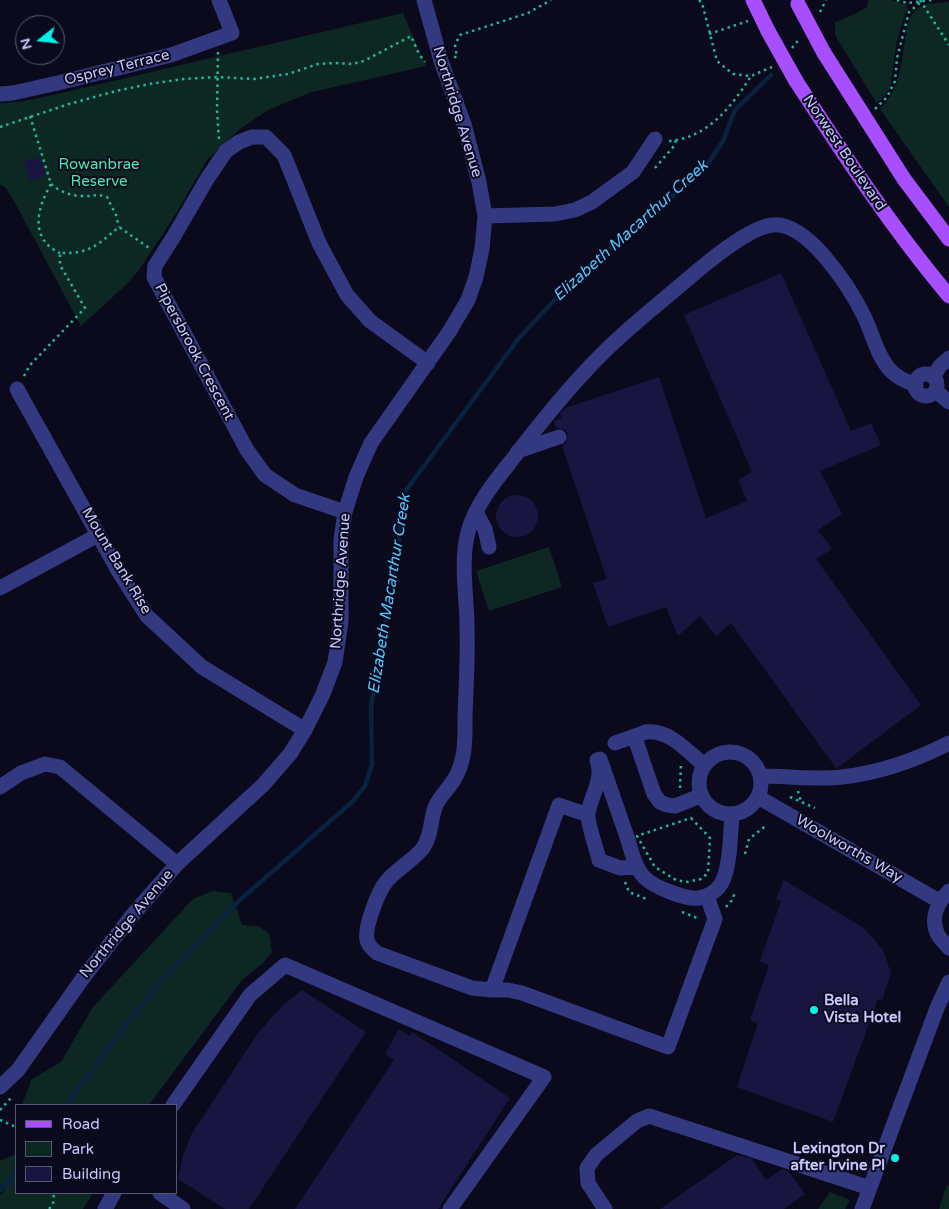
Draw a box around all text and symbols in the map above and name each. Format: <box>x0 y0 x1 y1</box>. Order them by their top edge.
north arrow <box>15 15 65 65</box>
text: N <box>16 36 36 52</box>
street label: Northridge Avenue <box>429 44 485 180</box>
street label: Osprey Terrace <box>63 46 171 90</box>
street label: Norwest Boulevard <box>799 92 889 214</box>
park label: Rowanbrae Reserve <box>58 156 140 191</box>
water label: Elizabeth Macarthur Creek <box>550 156 712 306</box>
street label: Pipersbrook Crescent <box>150 280 238 424</box>
water label: Elizabeth Macarthur Creek <box>365 493 415 695</box>
street label: Mount Bank Rise <box>77 504 155 618</box>
street label: Northridge Avenue <box>327 513 355 649</box>
street label: Woolworths Way <box>793 811 905 887</box>
street label: Northridge Avenue <box>76 866 178 982</box>
place label: Bella Vista Hotel <box>824 992 901 1027</box>
marker: Bella Vista Hotel <box>808 1004 820 1016</box>
legend <box>15 1104 178 1194</box>
text: Road <box>62 1115 100 1133</box>
text: Park <box>62 1140 94 1158</box>
place label: Lexington Dr after Irvine Pl <box>791 1140 885 1175</box>
marker: Lexington Dr after Irvine Pl <box>889 1152 901 1164</box>
text: Building <box>62 1165 121 1183</box>

